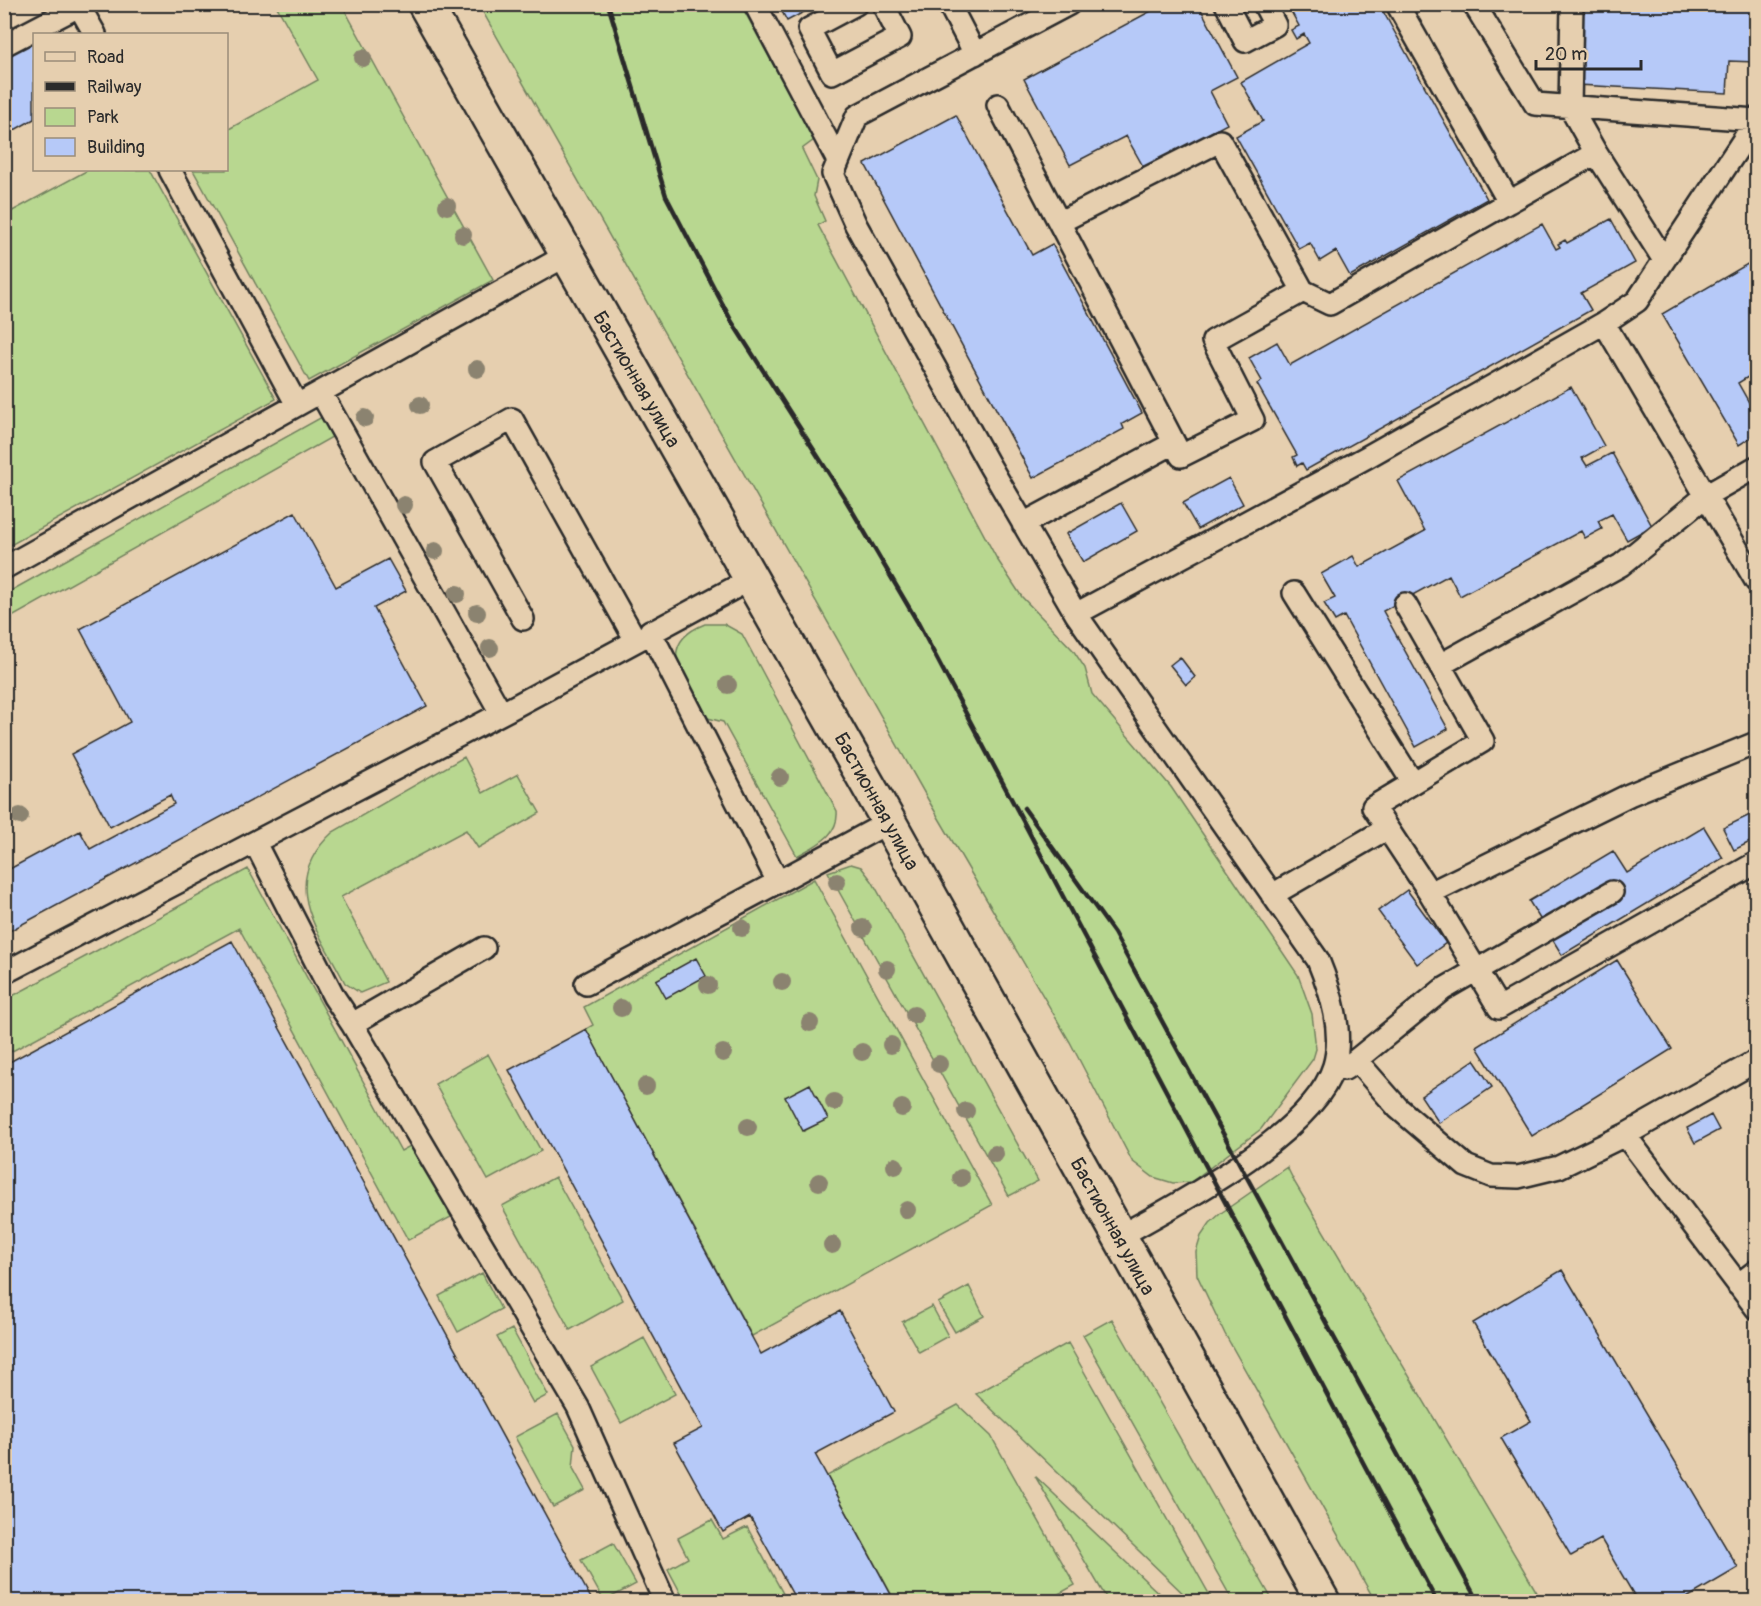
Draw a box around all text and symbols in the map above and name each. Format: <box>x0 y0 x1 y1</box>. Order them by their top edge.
legend <box>33 33 228 171</box>
scale bar <box>1536 33 1641 71</box>
text: 20 m <box>1545 43 1587 66</box>
text: Road <box>87 46 124 69</box>
text: Railway <box>87 76 142 99</box>
text: Park <box>87 106 119 129</box>
text: Building <box>87 136 145 159</box>
street label: Бастионная улица <box>587 307 686 452</box>
street label: Бастионная улица <box>828 728 925 874</box>
street label: Бастионная улица <box>1064 1153 1161 1299</box>

